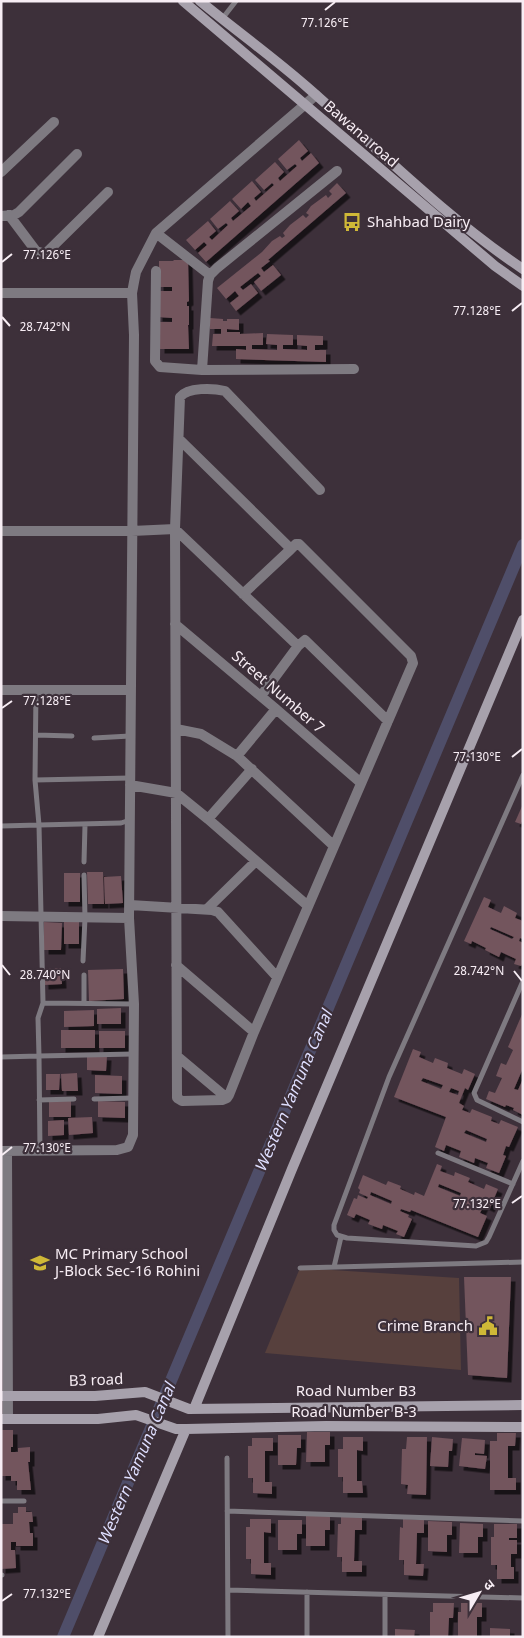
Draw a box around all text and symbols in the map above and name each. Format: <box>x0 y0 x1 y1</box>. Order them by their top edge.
text: 77.126°E <box>301 16 349 32</box>
street label: Bawana road <box>319 98 401 173</box>
bus stop icon: Shahbad Dairy <box>341 211 363 233</box>
place label: Shahbad Dairy <box>367 214 470 233</box>
text: 77.126°E <box>23 248 71 264</box>
text: 77.128°E <box>453 304 501 320</box>
text: 28.742°N <box>20 320 70 336</box>
street label: Street Number 7 <box>227 648 327 739</box>
text: 77.128°E <box>23 694 71 710</box>
text: 77.130°E <box>453 750 501 766</box>
text: 28.742°N <box>454 964 504 980</box>
text: 28.740°N <box>20 968 70 984</box>
water label: Western Yamuna Canal <box>252 1006 340 1176</box>
text: 77.130°E <box>23 1141 71 1157</box>
text: 77.132°E <box>453 1197 501 1213</box>
place label: MC Primary School J-Block Sec-16 Rohini <box>53 1246 200 1282</box>
school or university icon: MC Primary School J-Block Sec-16 Rohini <box>29 1252 51 1274</box>
public building icon: Crime Branch <box>477 1315 499 1337</box>
place label: Crime Branch <box>377 1318 473 1337</box>
street label: B3 road <box>68 1371 124 1392</box>
water label: Western Yamuna Canal <box>95 1379 183 1549</box>
street label: Road Number B3 <box>296 1383 416 1402</box>
street label: Road Number B-3 <box>291 1404 417 1423</box>
north arrow <box>454 1568 504 1618</box>
text: उ <box>478 1577 499 1596</box>
text: 77.132°E <box>23 1587 71 1603</box>

